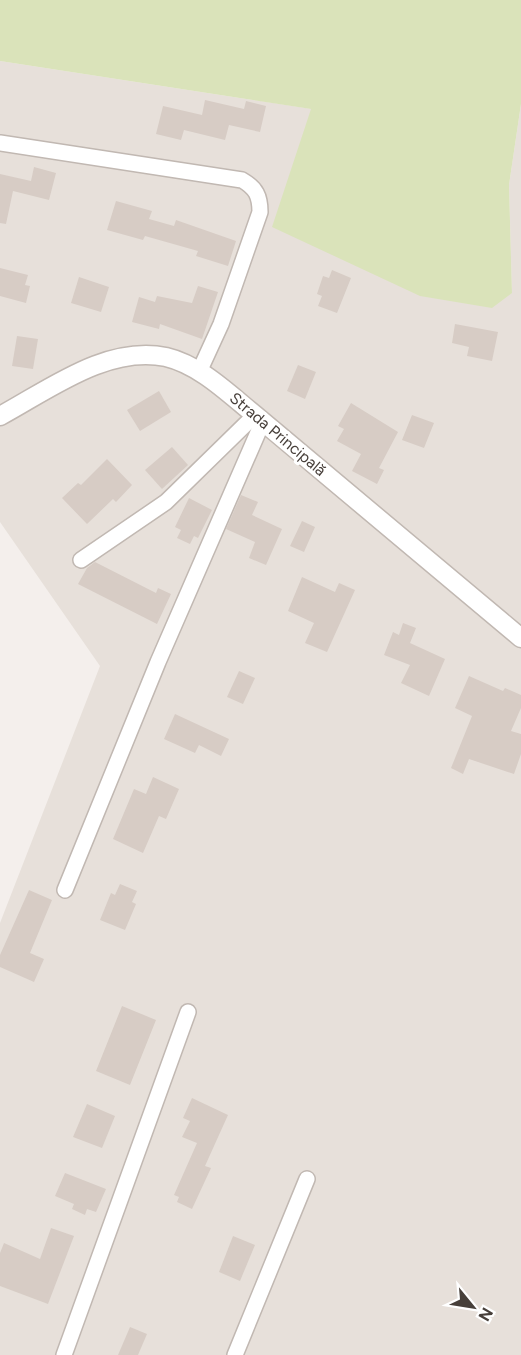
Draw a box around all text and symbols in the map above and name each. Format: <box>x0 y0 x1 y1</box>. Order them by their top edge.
street label: Strada Principală <box>226 388 330 480</box>
north arrow <box>443 1277 503 1337</box>
text: N <box>474 1304 497 1324</box>

